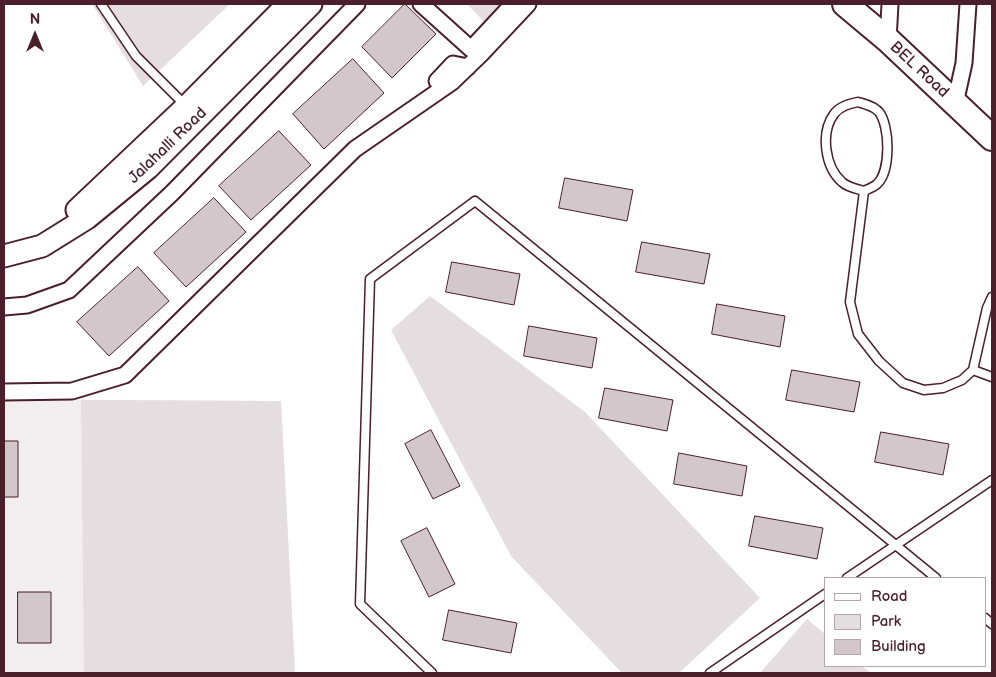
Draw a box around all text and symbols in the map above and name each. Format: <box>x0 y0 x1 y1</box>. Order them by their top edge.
north arrow <box>10 10 60 60</box>
text: N <box>30 11 40 28</box>
street label: BEL Road <box>885 38 953 102</box>
street label: Jalahalli Road <box>125 104 211 188</box>
legend <box>824 577 986 667</box>
text: Road <box>871 587 907 606</box>
text: Park <box>871 612 901 631</box>
text: Building <box>871 637 926 656</box>

